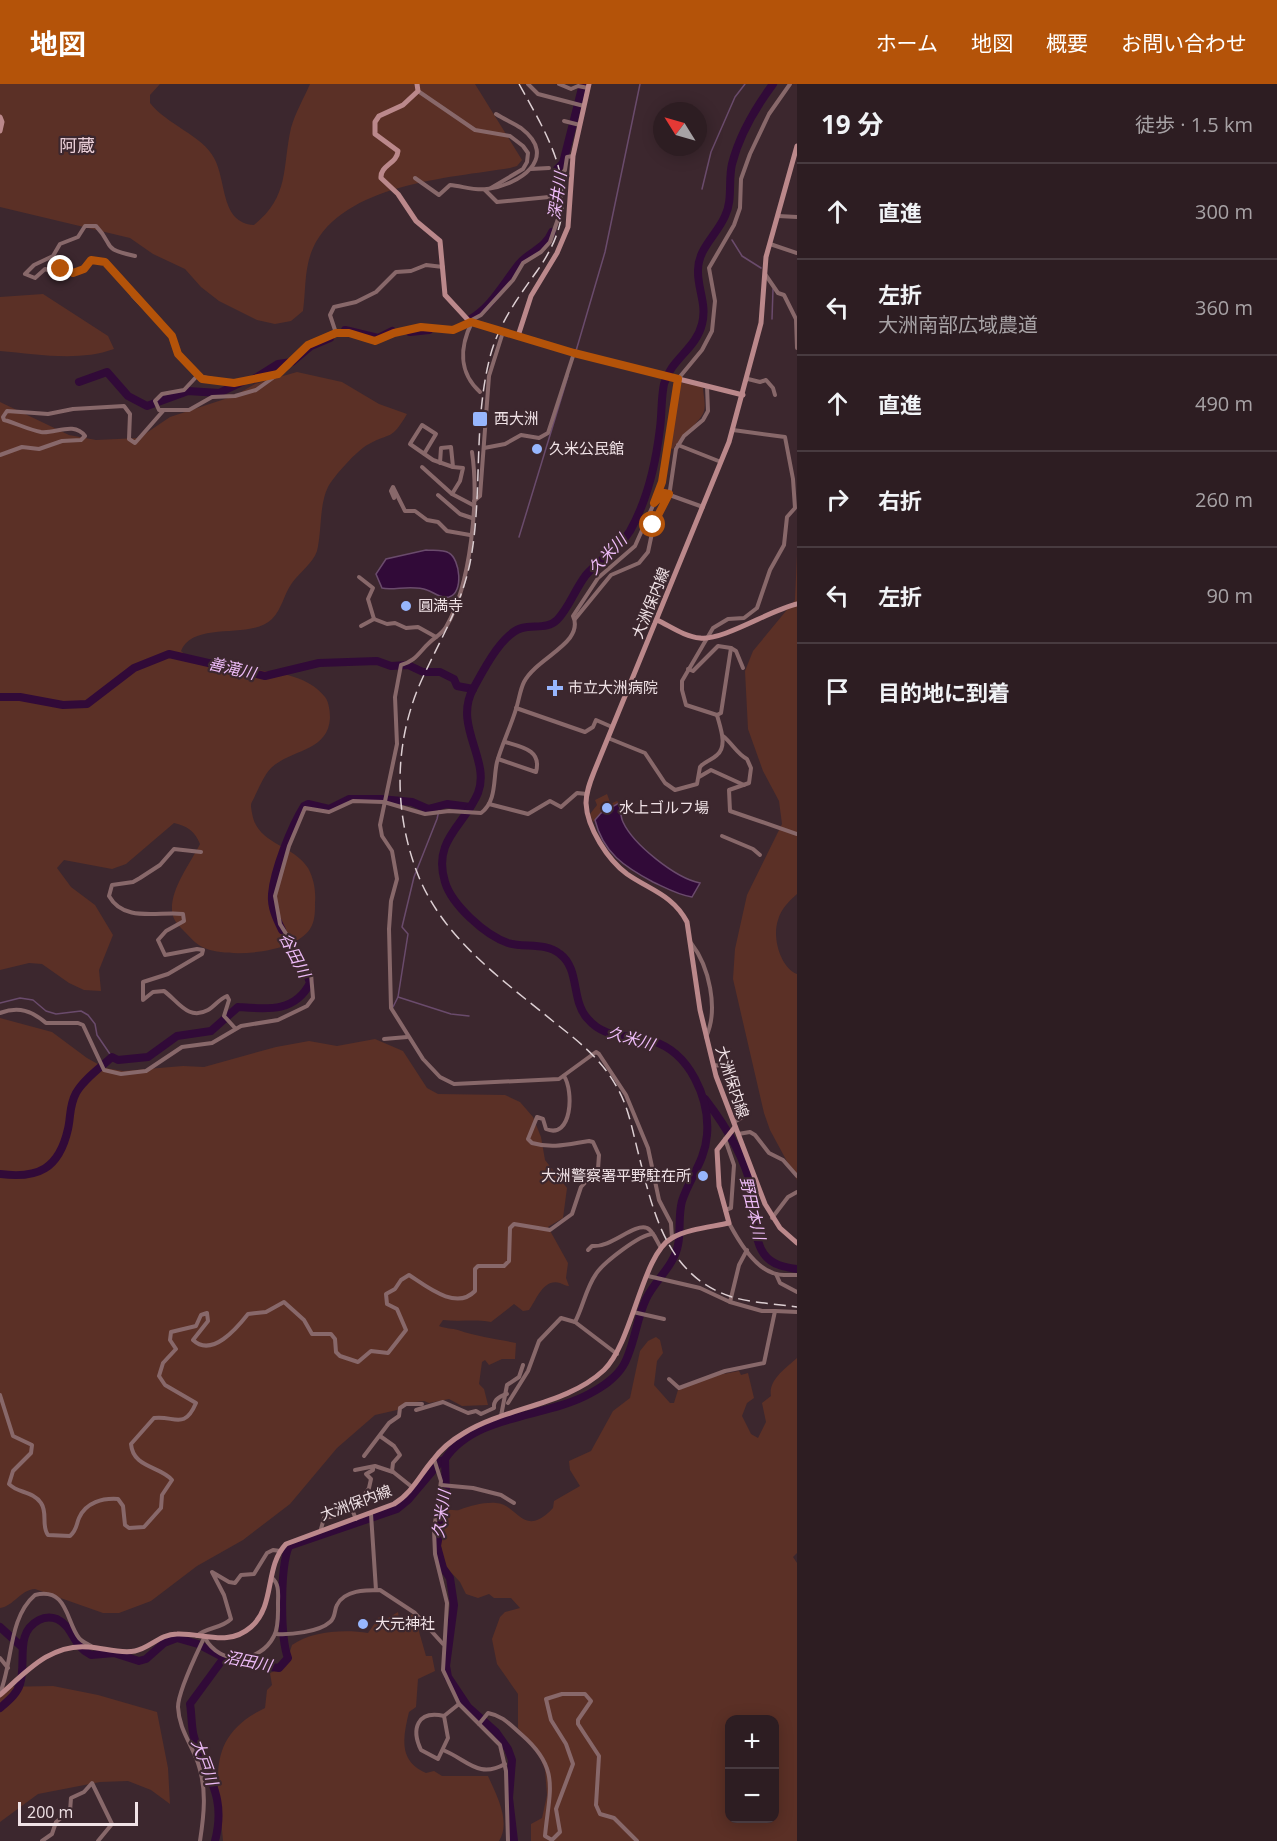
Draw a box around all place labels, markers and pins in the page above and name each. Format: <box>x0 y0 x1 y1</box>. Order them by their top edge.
place label: 西大洲 <box>494 408 539 428</box>
marker: 西大洲 <box>471 410 489 428</box>
place label: 久米公民館 <box>549 438 624 458</box>
marker: 久米公民館 <box>530 442 544 456</box>
place label: 圓満寺 <box>418 595 463 615</box>
marker: 圓満寺 <box>399 599 413 613</box>
place label: 市立大洲病院 <box>568 677 658 697</box>
marker: 市立大洲病院 <box>546 679 564 697</box>
place label: 水上ゴルフ場 <box>619 797 709 817</box>
marker: 水上ゴルフ場 <box>600 801 614 815</box>
place label: 大洲警察署平野駐在所 <box>541 1165 691 1185</box>
marker: 大洲警察署平野駐在所 <box>696 1169 710 1183</box>
place label: 大元神社 <box>375 1613 435 1633</box>
marker: 大元神社 <box>356 1617 370 1631</box>

